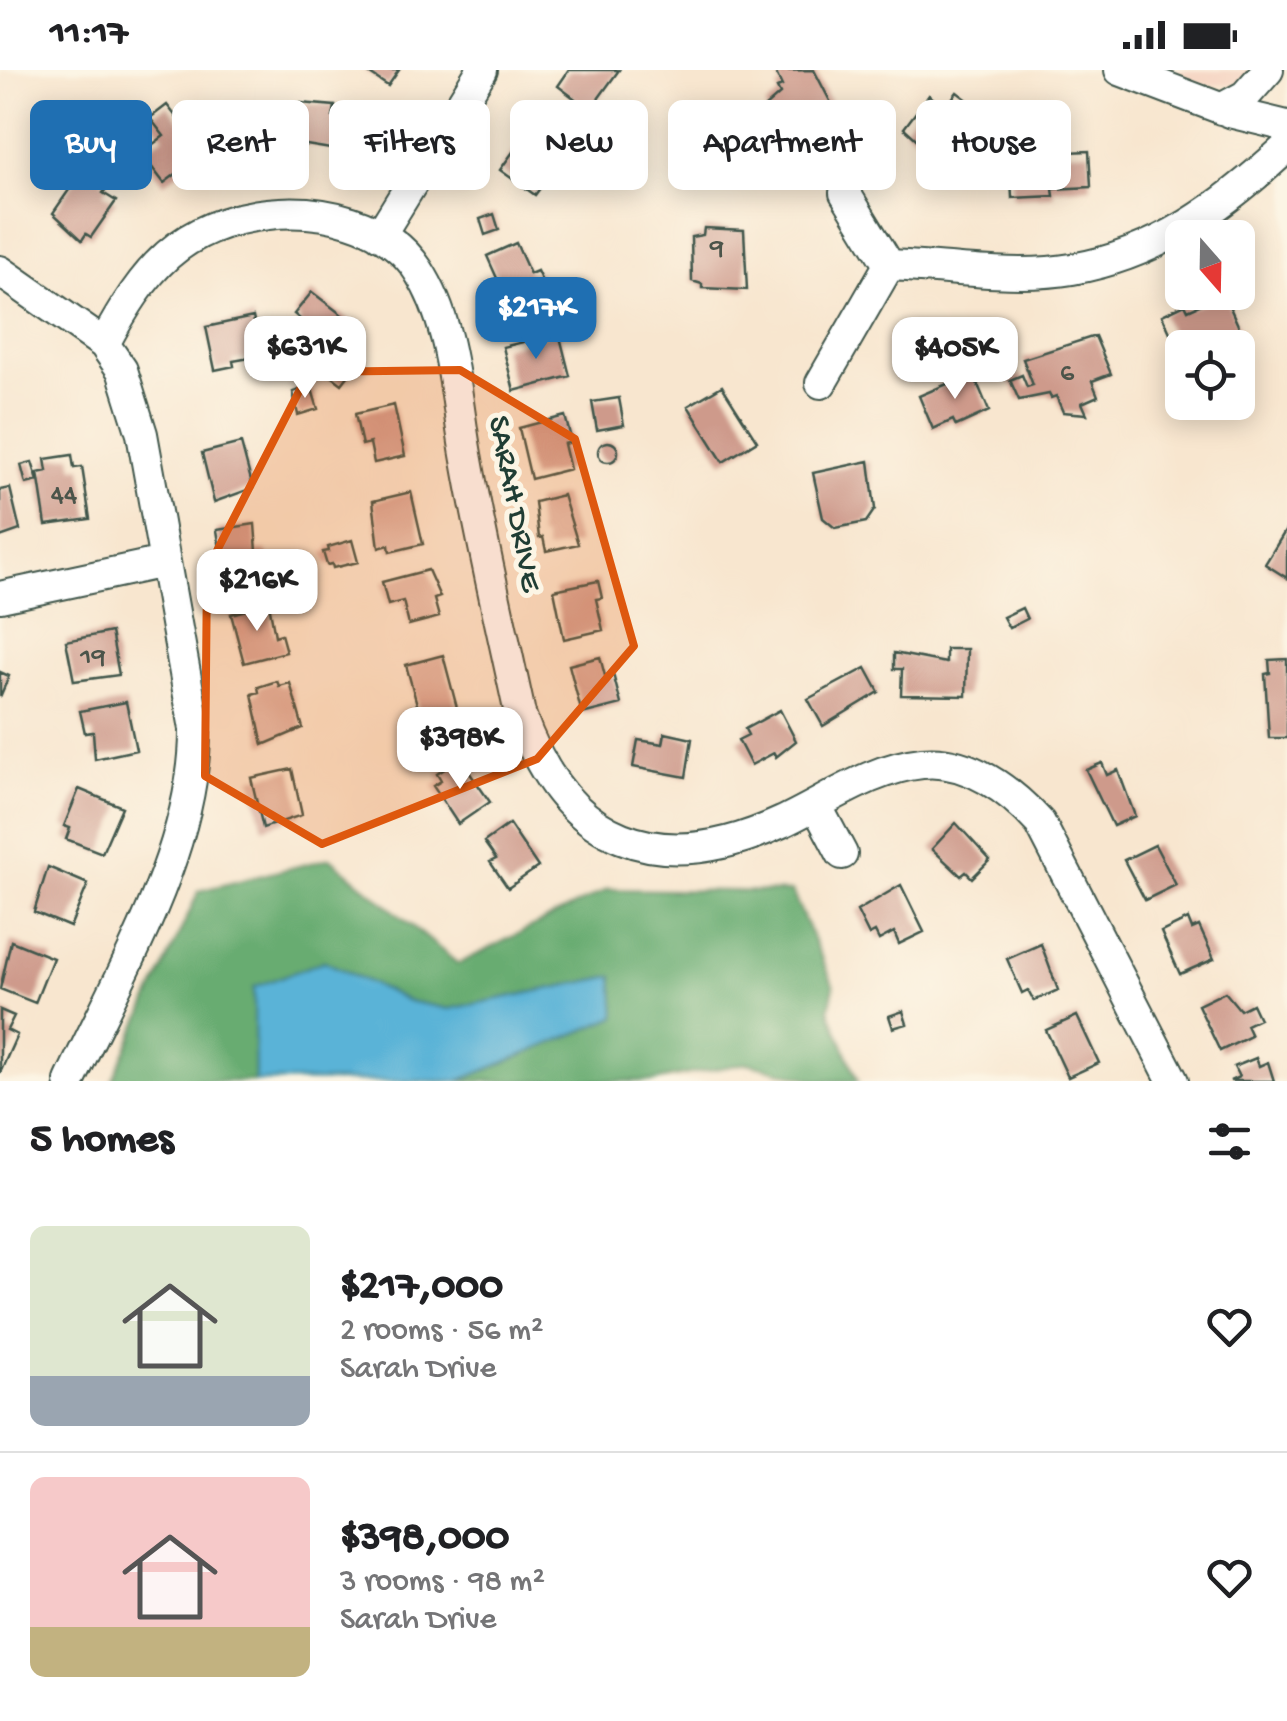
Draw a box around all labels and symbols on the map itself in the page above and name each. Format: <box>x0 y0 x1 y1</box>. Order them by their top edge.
north arrow <box>1165 220 1255 310</box>
house number: 9 <box>709 233 724 266</box>
pin: $217K <box>466 277 606 362</box>
pin: $631K <box>235 316 375 401</box>
pin: $405K <box>885 317 1025 402</box>
house number: 6 <box>1060 358 1075 391</box>
street label: SARAH DRIVE <box>477 413 549 596</box>
house number: 44 <box>51 480 77 513</box>
pin: $216K <box>187 549 327 634</box>
house number: 19 <box>79 642 106 675</box>
pin: $398K <box>390 707 530 792</box>

